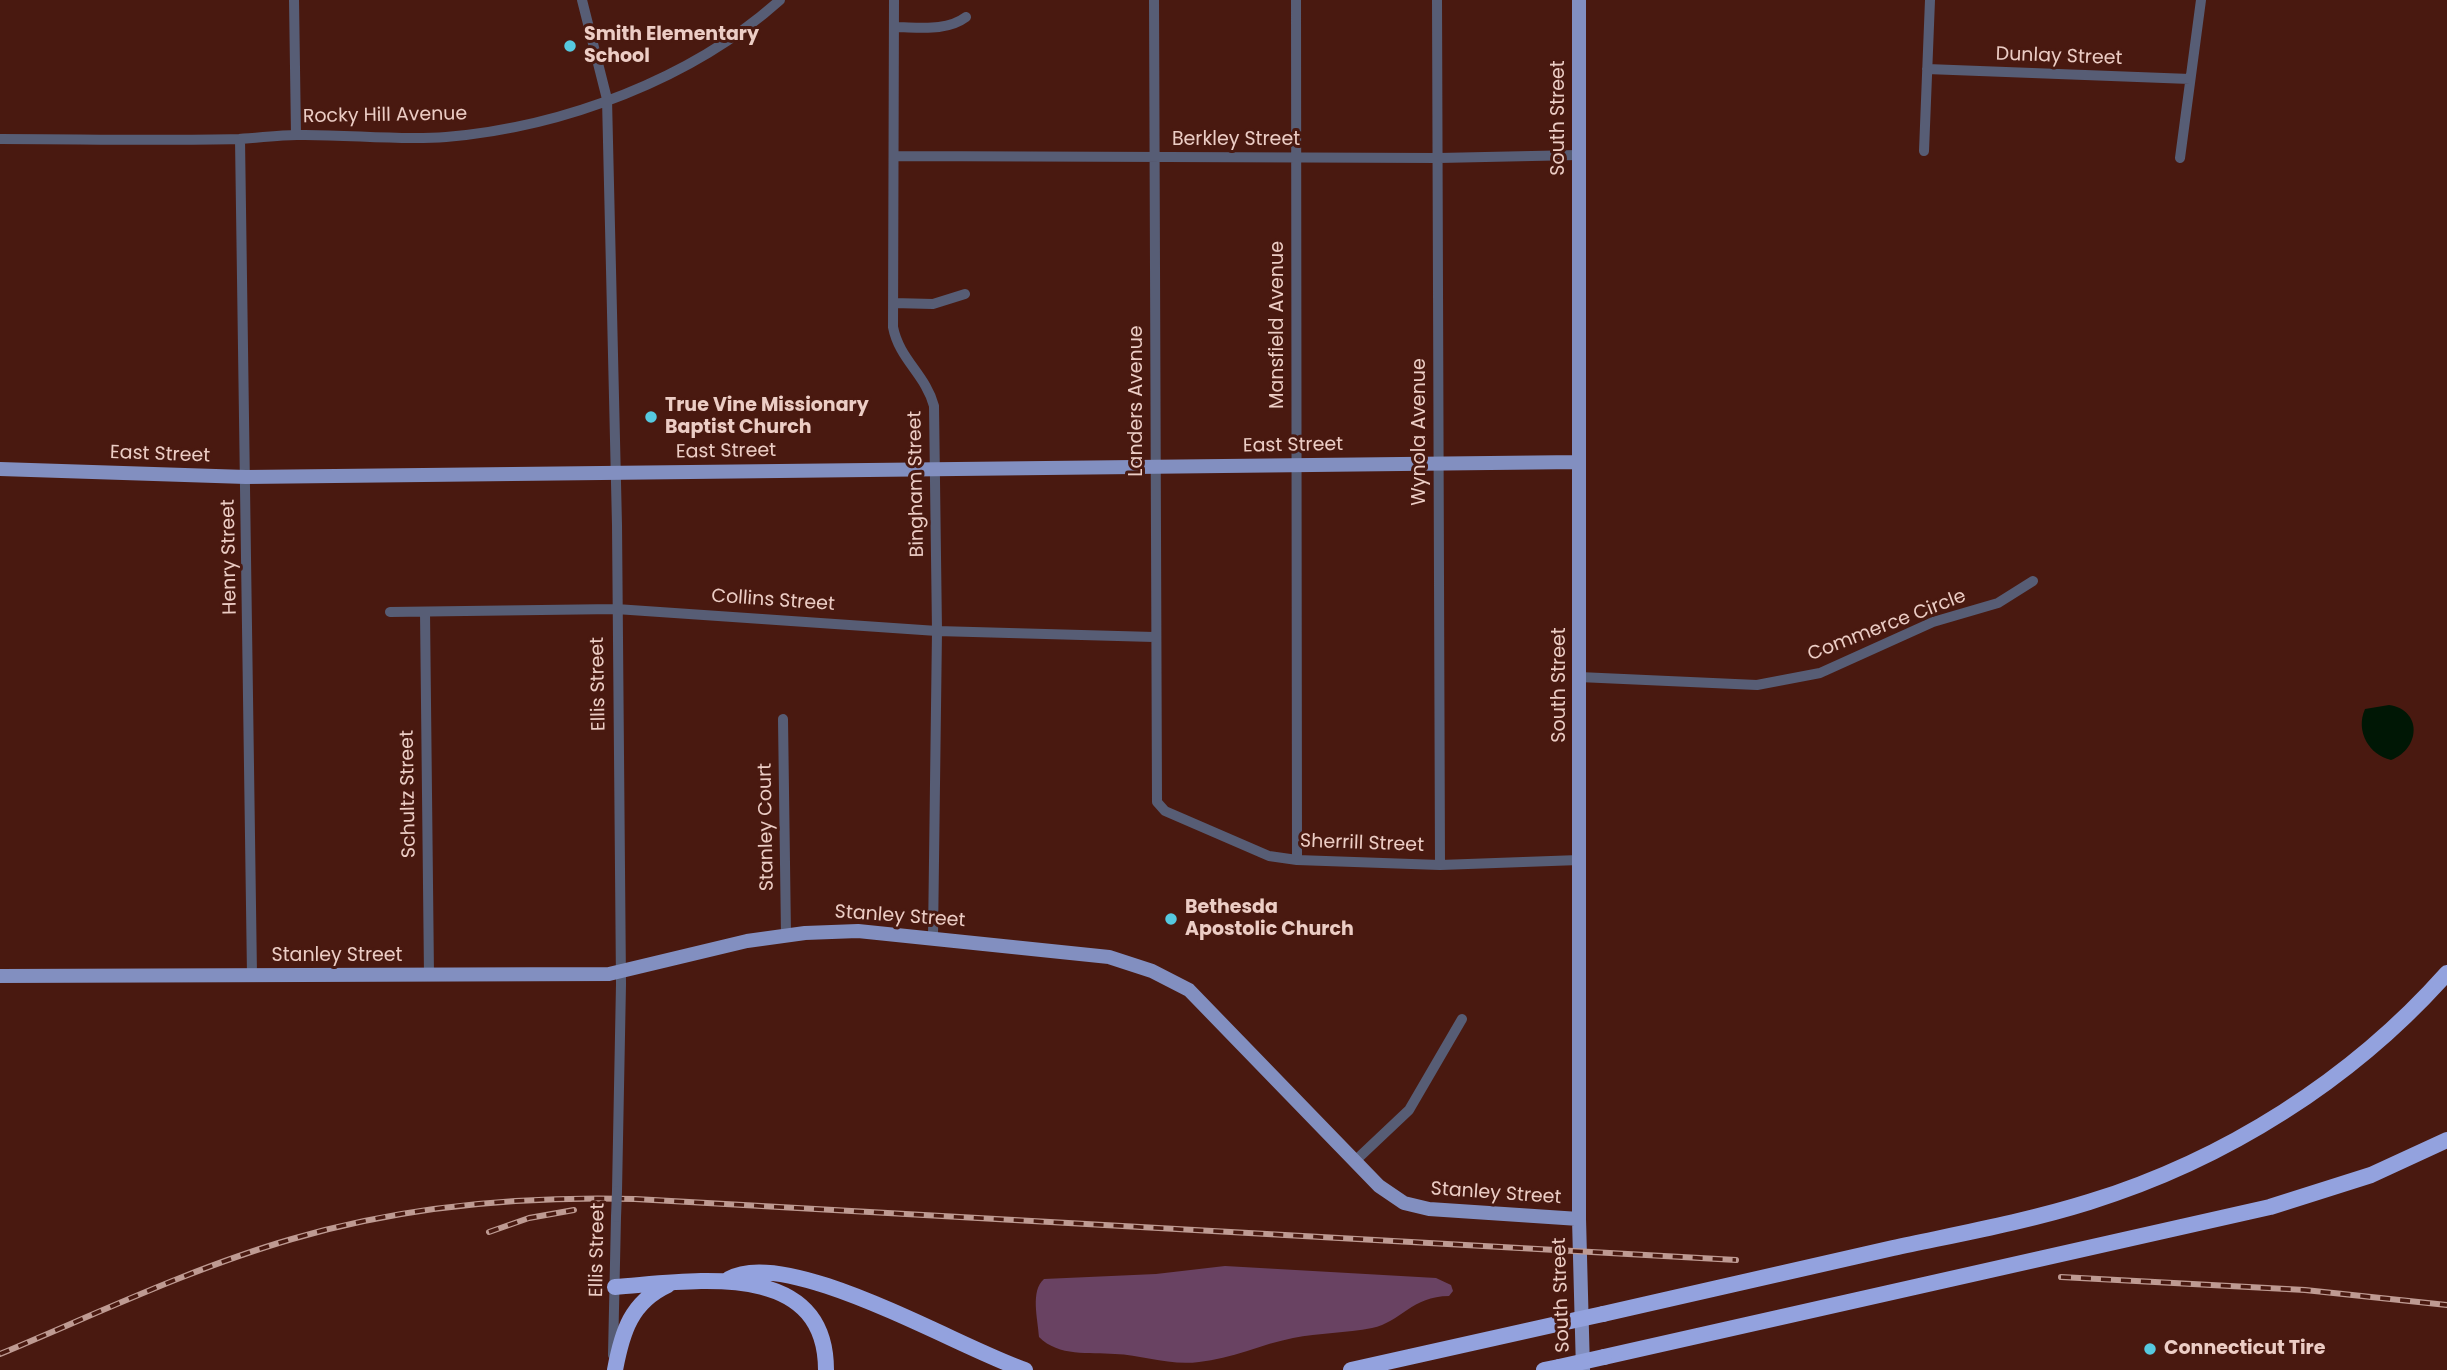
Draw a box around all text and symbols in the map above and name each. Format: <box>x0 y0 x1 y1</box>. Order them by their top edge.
place label: Smith Elementary School <box>584 24 759 68</box>
marker: Smith Elementary School <box>562 38 578 54</box>
street label: Dunlay Street <box>1995 43 2123 71</box>
street label: South Street <box>1548 60 1570 176</box>
street label: Rocky Hill Avenue <box>303 103 467 129</box>
street label: Berkley Street <box>1172 129 1300 151</box>
street label: Mansfield Avenue <box>1267 241 1289 409</box>
street label: Landers Avenue <box>1126 325 1148 477</box>
street label: Wynola Avenue <box>1409 358 1431 506</box>
place label: True Vine Missionary Baptist Church <box>665 395 869 439</box>
marker: True Vine Missionary Baptist Church <box>643 409 659 425</box>
street label: Bingham Street <box>904 411 930 557</box>
street label: East Street <box>1243 434 1343 458</box>
street label: East Street <box>676 440 776 464</box>
street label: East Street <box>110 442 210 468</box>
street label: Henry Street <box>218 499 242 615</box>
street label: Collins Street <box>711 585 835 617</box>
street label: Commerce Circle <box>1805 585 1969 667</box>
street label: South Street <box>1549 627 1571 743</box>
street label: Ellis Street <box>587 637 611 731</box>
street label: Schultz Street <box>396 730 422 858</box>
street label: Stanley Court <box>754 763 780 891</box>
street label: Sherrill Street <box>1300 830 1424 858</box>
place label: Bethesda Apostolic Church <box>1185 897 1354 941</box>
street label: Stanley Street <box>834 901 966 933</box>
marker: Bethesda Apostolic Church <box>1163 911 1179 927</box>
street label: Stanley Street <box>272 945 402 967</box>
street label: Stanley Street <box>1430 1178 1562 1210</box>
street label: Ellis Street <box>586 1203 610 1297</box>
street label: South Street <box>1549 1237 1575 1353</box>
place label: Connecticut Tire <box>2164 1338 2325 1360</box>
marker: Connecticut Tire <box>2142 1341 2158 1357</box>

